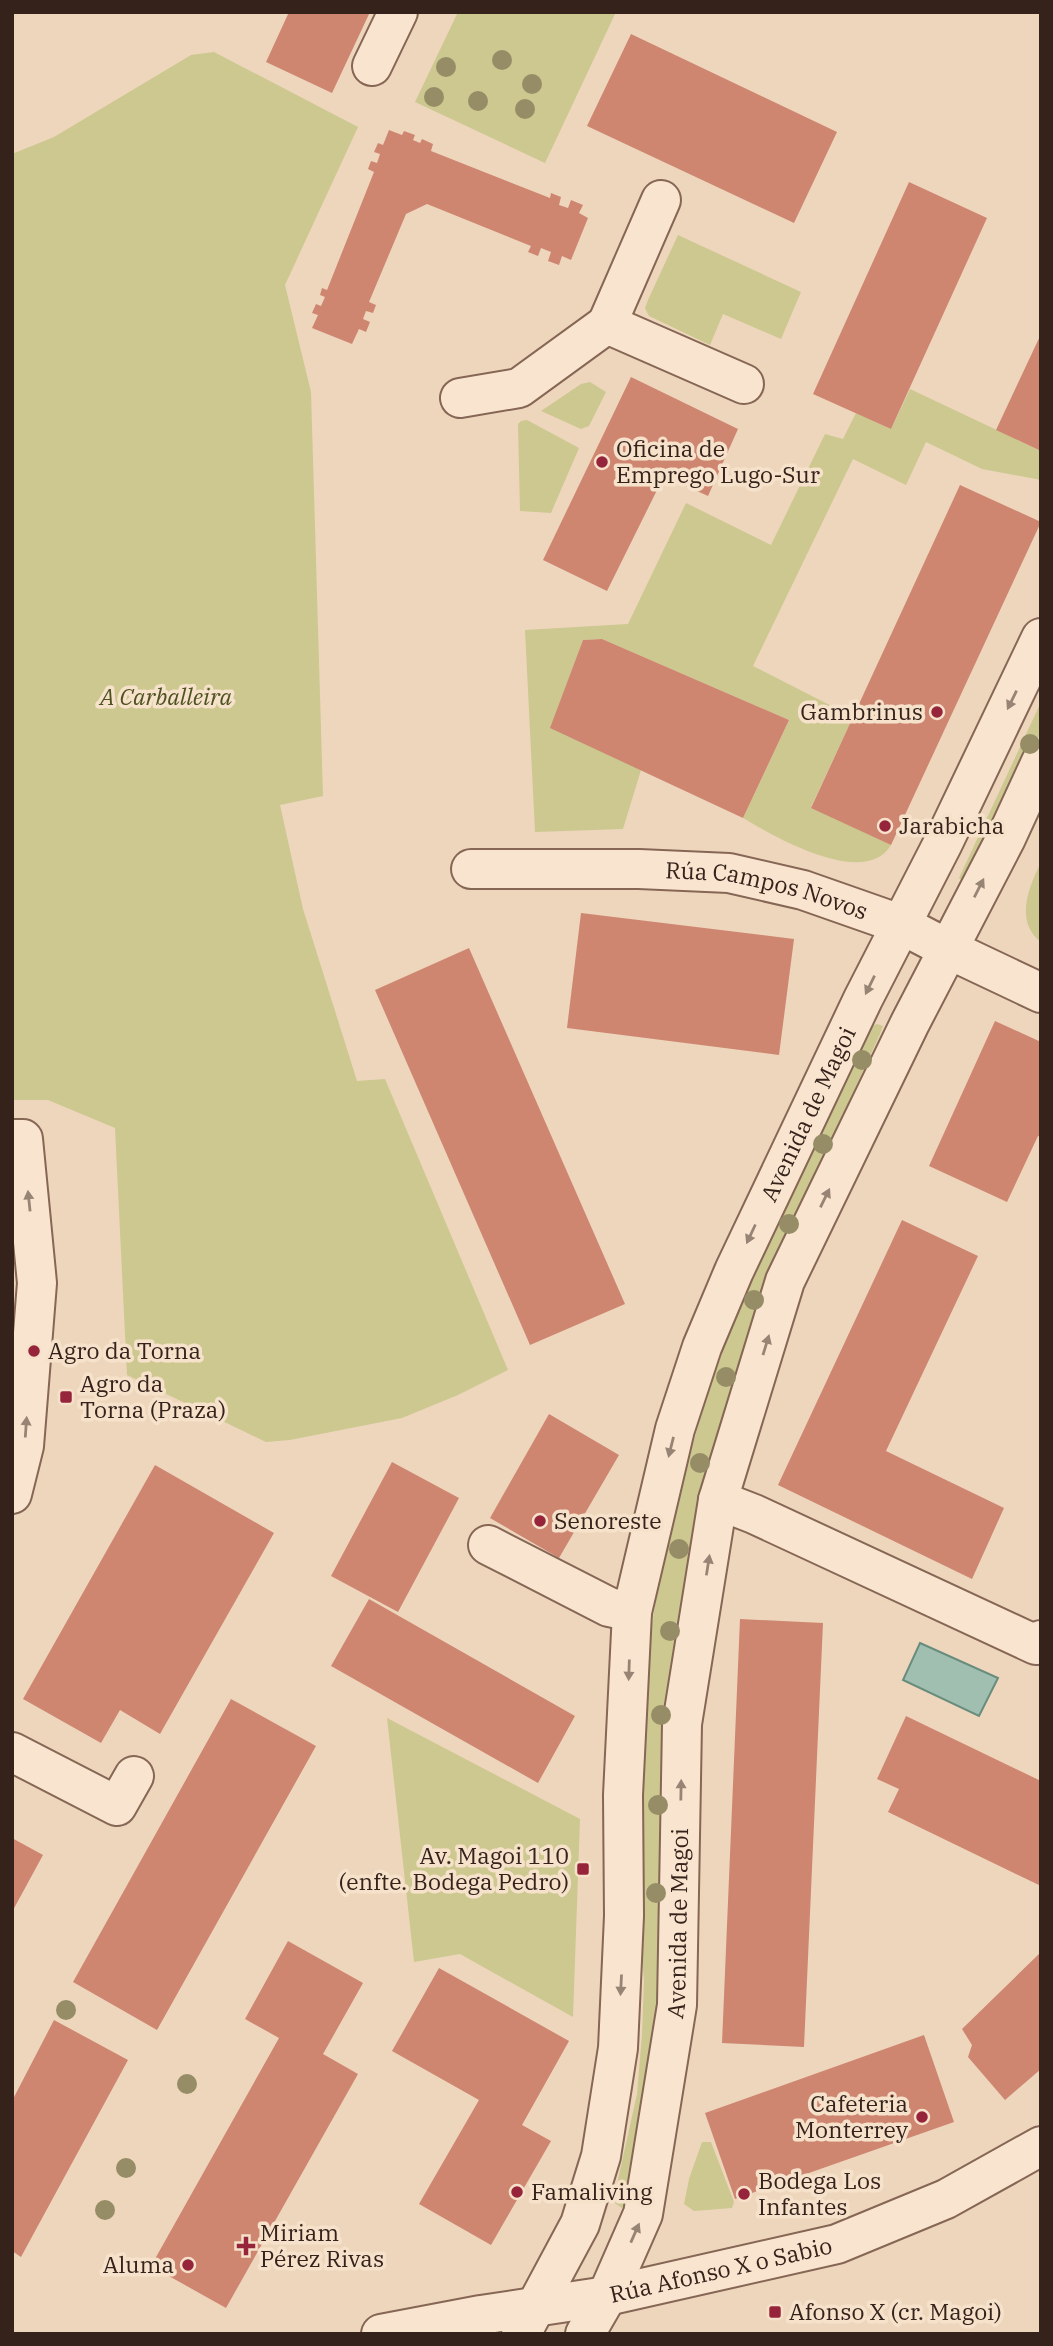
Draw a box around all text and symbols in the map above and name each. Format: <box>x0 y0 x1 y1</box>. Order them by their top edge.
place label: Oficina de Emprego Lugo-Sur <box>616 433 820 489</box>
marker: Oficina de Emprego Lugo-Sur <box>594 454 610 470</box>
park label: A Carballeira <box>98 681 232 711</box>
one-way arrow <box>1006 690 1017 710</box>
place label: Gambrinus <box>800 696 923 726</box>
marker: Gambrinus <box>929 704 945 720</box>
place label: Jarabicha <box>899 810 1004 840</box>
marker: Jarabicha <box>877 818 893 834</box>
street label: Rúa Campos Novos <box>665 854 872 926</box>
one-way arrow <box>973 878 985 898</box>
one-way arrow <box>865 975 876 995</box>
street label: Avenida de Magoi <box>753 1021 862 1206</box>
one-way arrow <box>820 1187 831 1208</box>
one-way arrow <box>23 1190 34 1212</box>
one-way arrow <box>746 1224 757 1245</box>
one-way arrow <box>761 1334 771 1355</box>
place label: Agro da Torna <box>48 1335 201 1365</box>
marker: Agro da Torna <box>26 1343 42 1359</box>
place label: Agro da Torna (Praza) <box>80 1368 226 1424</box>
marker: Agro da Torna (Praza) <box>58 1389 74 1405</box>
one-way arrow <box>20 1416 31 1438</box>
one-way arrow <box>665 1436 676 1458</box>
place label: Senoreste <box>554 1505 662 1535</box>
marker: Senoreste <box>532 1513 548 1529</box>
one-way arrow <box>703 1553 714 1575</box>
one-way arrow <box>624 1659 635 1681</box>
one-way arrow <box>675 1779 686 1801</box>
street label: Avenida de Magoi <box>659 1828 694 2020</box>
place label: Av. Magoi 110 (enfte. Bodega Pedro) <box>339 1840 569 1896</box>
marker: Av. Magoi 110 (enfte. Bodega Pedro) <box>575 1861 591 1877</box>
one-way arrow <box>616 1974 627 1996</box>
place label: Cafeteria Monterrey <box>795 2088 909 2144</box>
marker: Cafeteria Monterrey <box>914 2109 930 2125</box>
place label: Bodega Los Infantes <box>758 2165 881 2221</box>
place label: Famaliving <box>531 2176 653 2206</box>
marker: Famaliving <box>509 2184 525 2200</box>
marker: Bodega Los Infantes <box>736 2186 752 2202</box>
place label: Miriam Pérez Rivas <box>260 2217 384 2273</box>
one-way arrow <box>630 2223 641 2244</box>
street label: Rúa Afonso X o Sabio <box>607 2230 835 2309</box>
marker: Miriam Pérez Rivas <box>238 2238 254 2254</box>
place label: Aluma <box>103 2249 174 2279</box>
marker: Aluma <box>180 2257 196 2273</box>
place label: Afonso X (cr. Magoi) <box>789 2296 1002 2326</box>
marker: Afonso X (cr. Magoi) <box>767 2304 783 2320</box>

